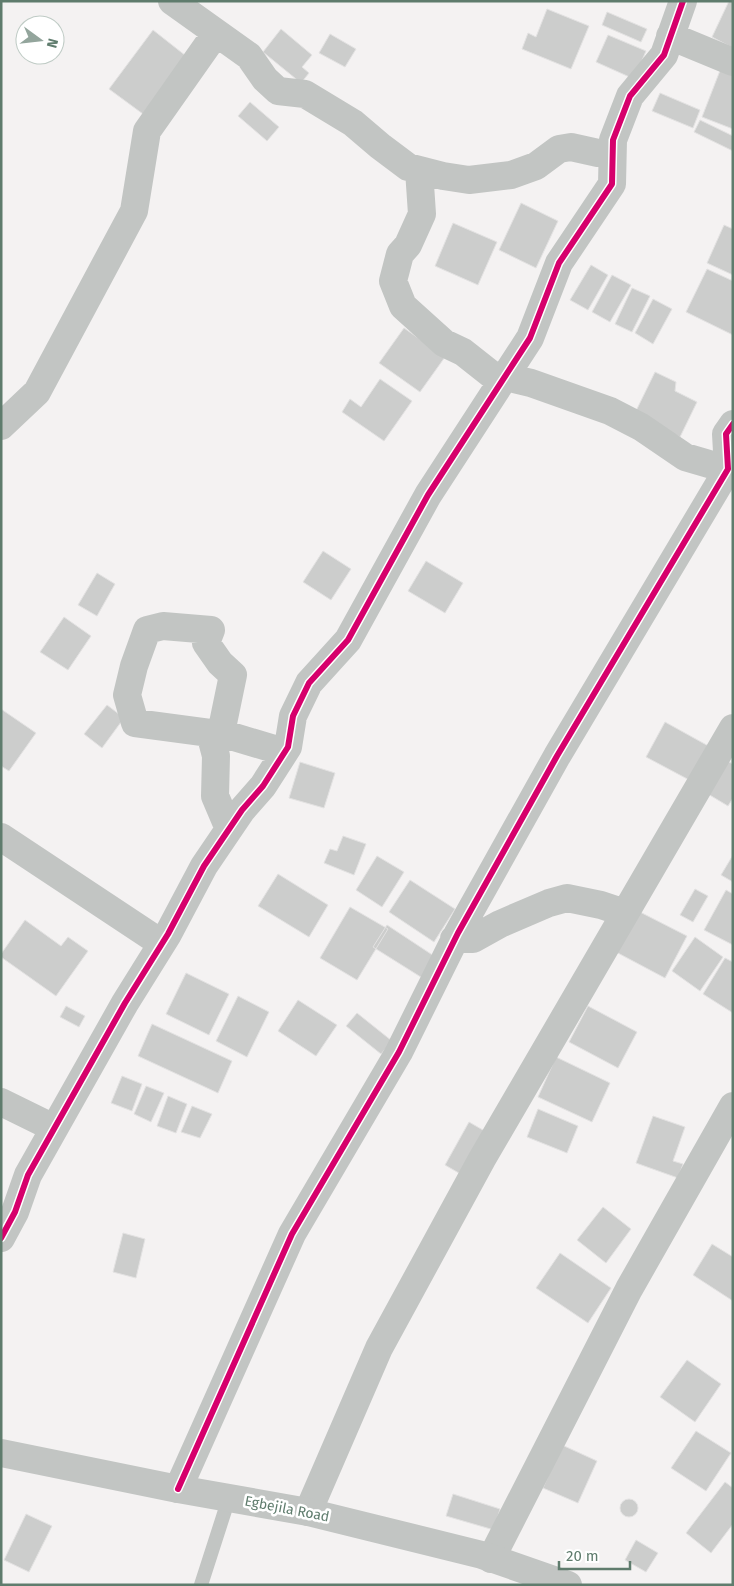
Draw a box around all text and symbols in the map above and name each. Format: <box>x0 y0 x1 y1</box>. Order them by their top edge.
north arrow <box>15 15 65 65</box>
text: N <box>43 37 61 50</box>
street label: Egbejila Road <box>243 1492 331 1526</box>
scale bar <box>559 1538 630 1570</box>
text: 20 m <box>566 1547 599 1565</box>

